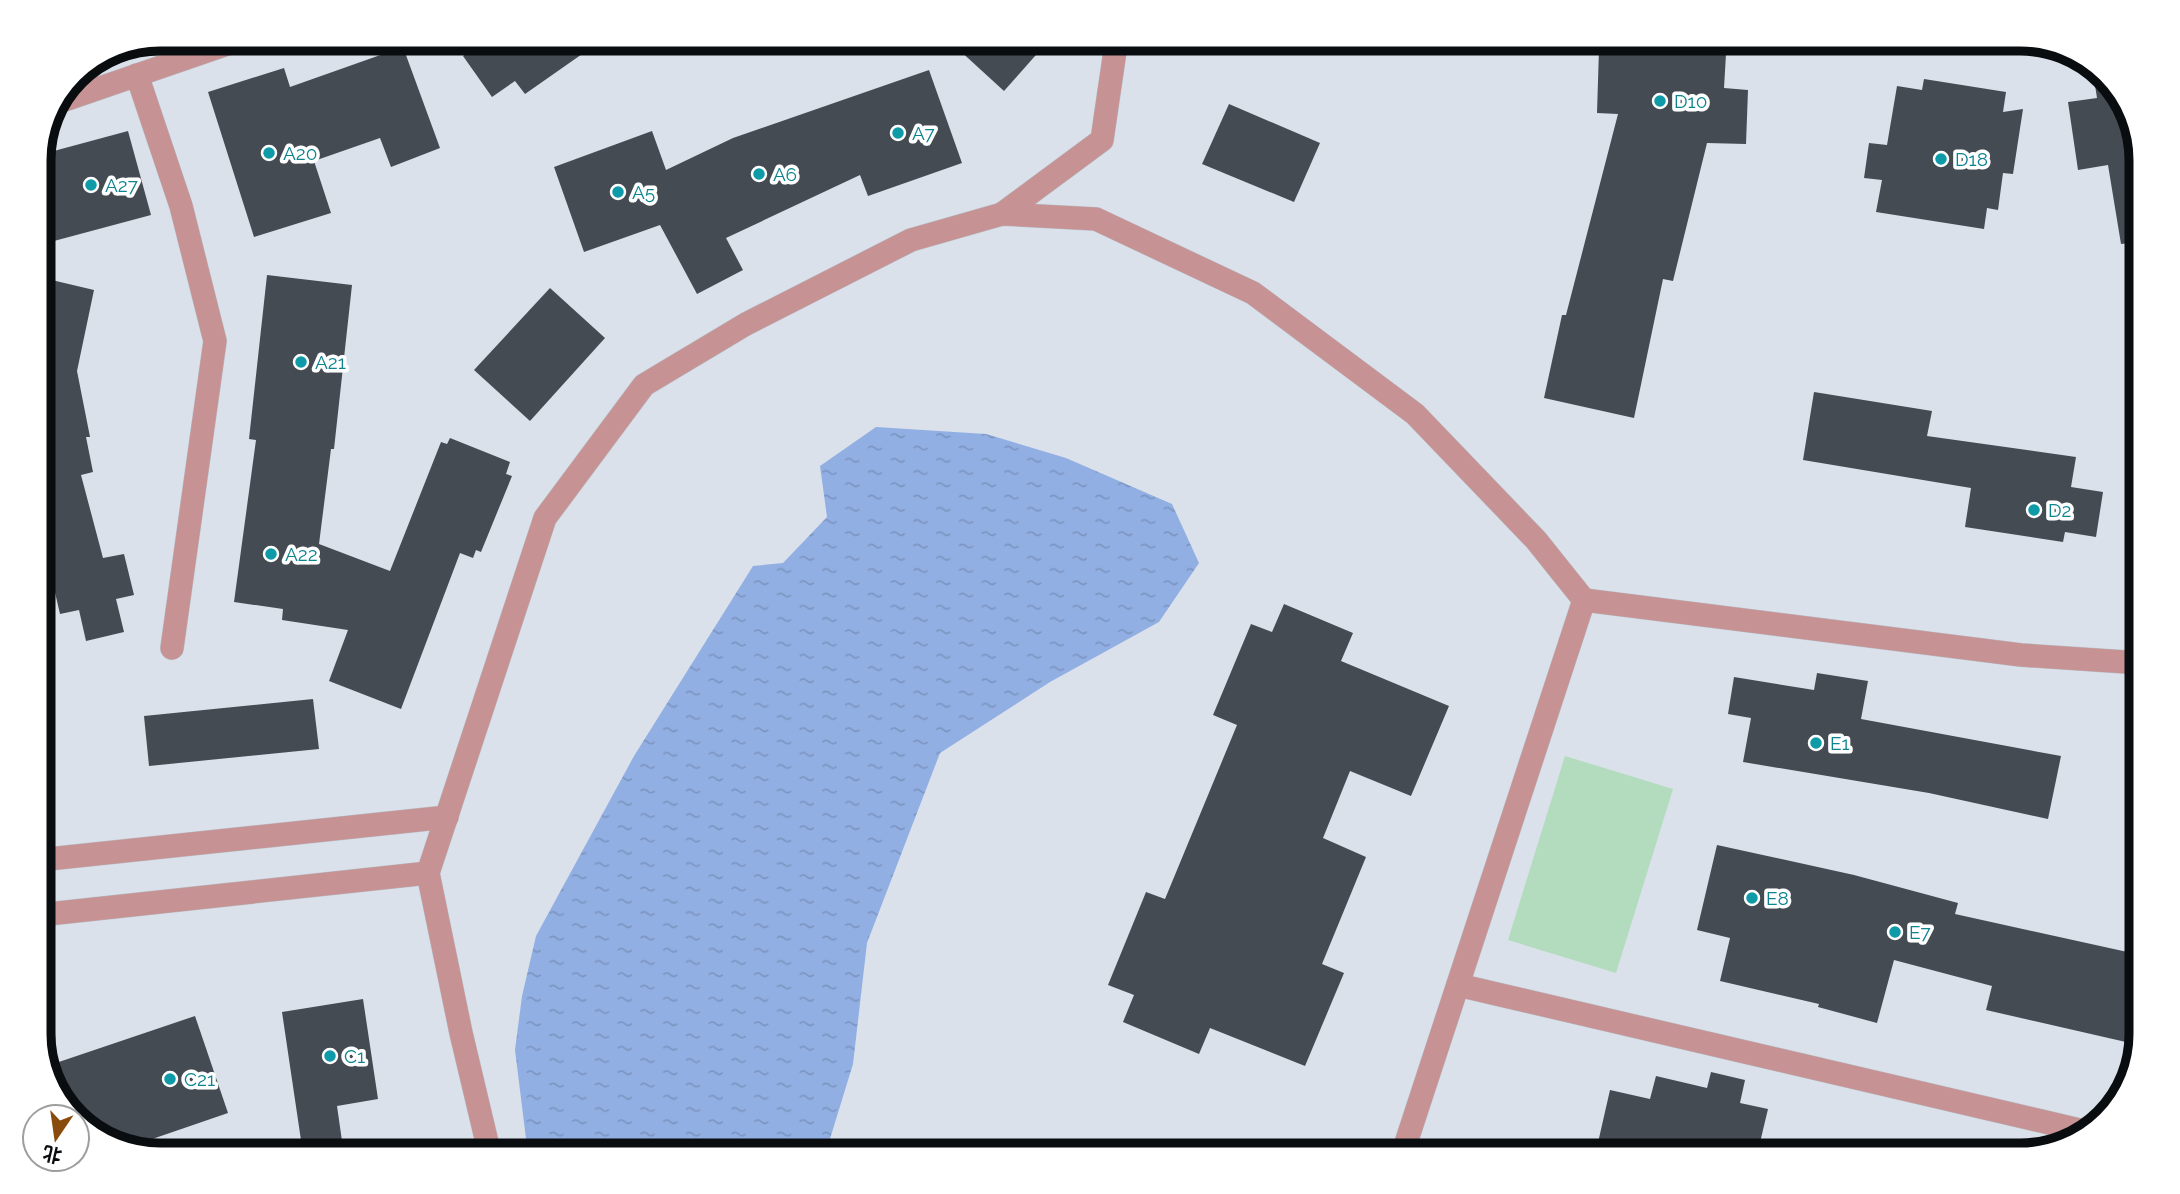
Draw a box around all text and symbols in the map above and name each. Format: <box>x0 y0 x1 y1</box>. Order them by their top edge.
place label: D10 <box>1674 90 1707 112</box>
marker: D10 <box>1652 93 1668 109</box>
place label: A7 <box>912 122 935 144</box>
marker: A7 <box>890 125 906 141</box>
place label: A20 <box>283 142 317 164</box>
marker: A20 <box>261 145 277 161</box>
place label: D18 <box>1955 148 1988 170</box>
marker: D18 <box>1933 151 1949 167</box>
place label: A6 <box>773 163 797 185</box>
marker: A6 <box>751 166 767 182</box>
place label: A27 <box>105 174 138 196</box>
marker: A27 <box>83 177 99 193</box>
place label: A5 <box>632 181 655 203</box>
marker: A5 <box>610 184 626 200</box>
place label: A21 <box>315 351 346 373</box>
marker: A21 <box>293 354 309 370</box>
place label: D2 <box>2048 499 2071 521</box>
marker: D2 <box>2026 502 2042 518</box>
place label: A22 <box>285 543 318 565</box>
marker: A22 <box>263 546 279 562</box>
place label: E1 <box>1830 732 1850 754</box>
marker: E1 <box>1808 735 1824 751</box>
place label: E8 <box>1766 887 1789 909</box>
marker: E8 <box>1744 890 1760 906</box>
place label: E7 <box>1909 921 1931 943</box>
marker: E7 <box>1887 924 1903 940</box>
place label: C1 <box>344 1045 365 1067</box>
marker: C1 <box>322 1048 338 1064</box>
place label: C21 <box>184 1068 215 1090</box>
marker: C21 <box>162 1071 178 1087</box>
north arrow <box>21 1103 91 1173</box>
text: 北 <box>40 1142 64 1167</box>

